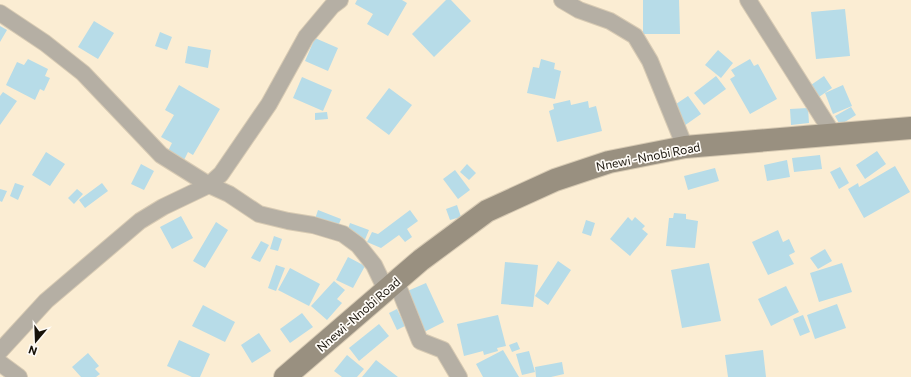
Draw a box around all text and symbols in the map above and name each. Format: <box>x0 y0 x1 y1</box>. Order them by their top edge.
street label: Nnewi -Nnobi Road <box>595 139 701 173</box>
street label: Nnewi -Nnobi Road <box>313 274 403 354</box>
north arrow <box>16 321 56 361</box>
text: N <box>27 343 39 358</box>

